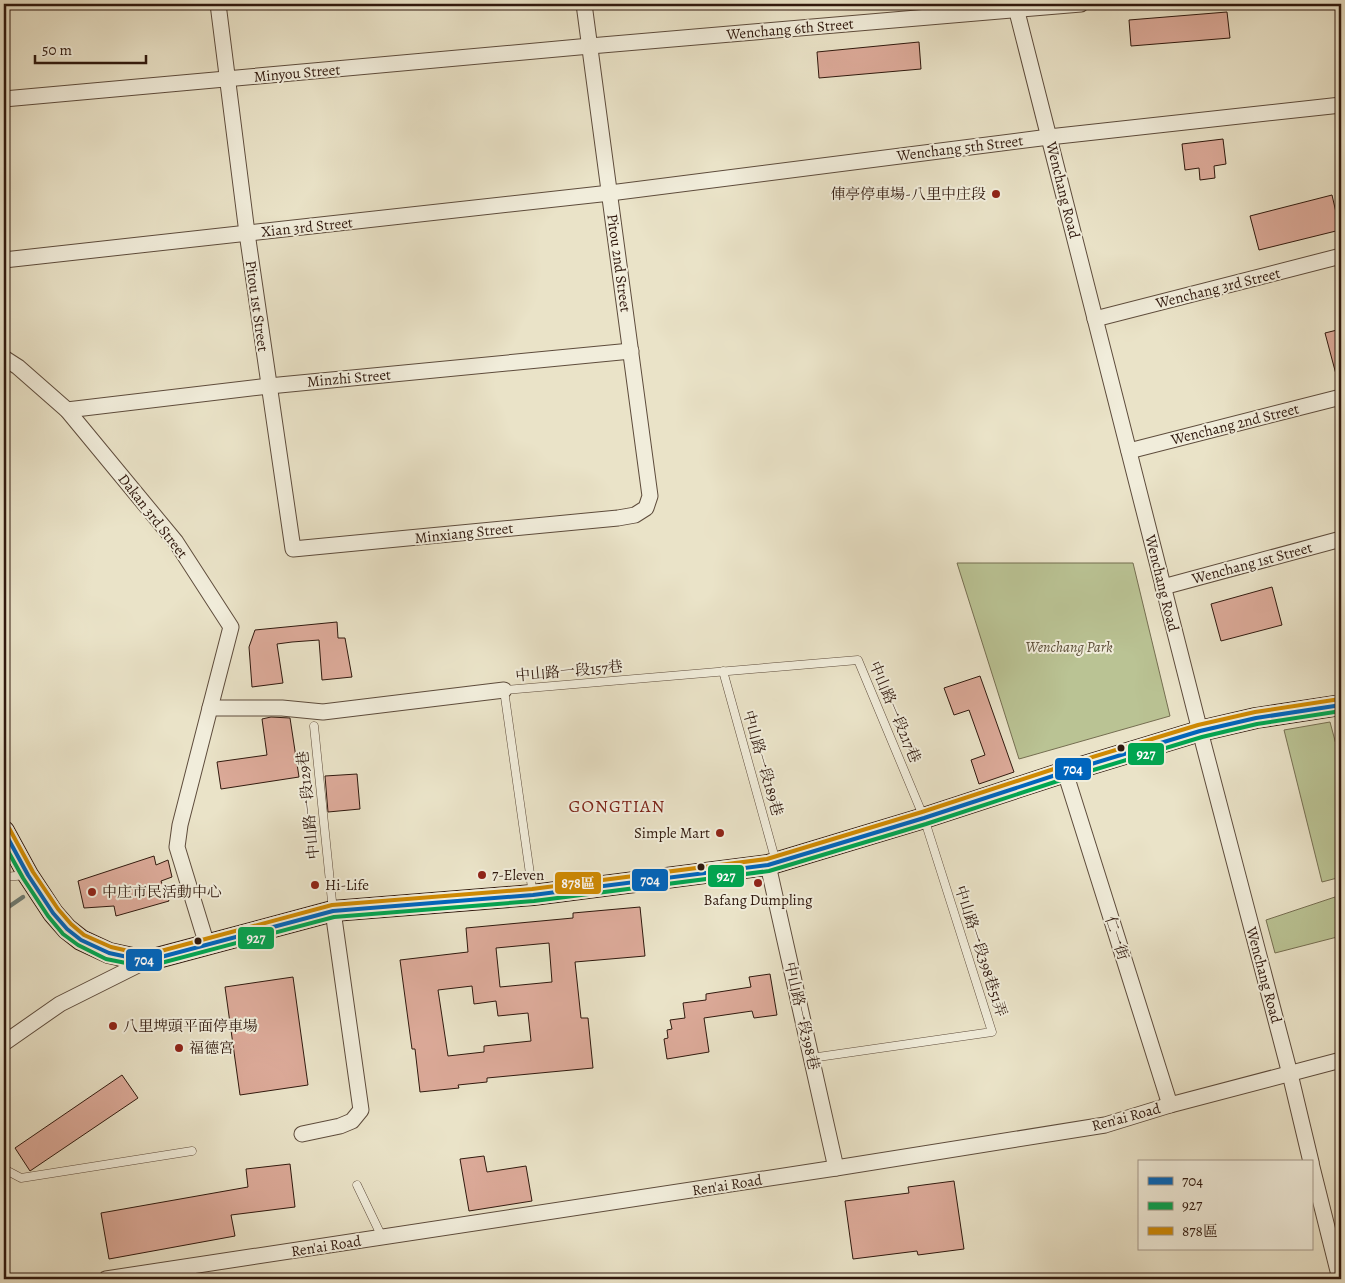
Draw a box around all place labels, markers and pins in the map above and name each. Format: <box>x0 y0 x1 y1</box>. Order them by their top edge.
place label: 俥亭停車場-八里中庄段 <box>830 184 986 204</box>
marker: 俥亭停車場-八里中庄段 <box>990 188 1002 200</box>
unlabelled marker <box>1116 743 1126 753</box>
place label: Simple Mart <box>634 823 710 843</box>
marker: Simple Mart <box>714 827 726 839</box>
unlabelled marker <box>696 862 706 872</box>
place label: 7-Eleven <box>492 865 544 885</box>
marker: 7-Eleven <box>476 869 488 881</box>
place label: Hi-Life <box>325 875 369 895</box>
marker: Bafang Dumpling <box>752 877 764 889</box>
marker: Hi-Life <box>309 879 321 891</box>
place label: 中庄市民活動中心 <box>102 882 222 902</box>
marker: 中庄市民活動中心 <box>86 886 98 898</box>
place label: Bafang Dumpling <box>703 890 813 910</box>
unlabelled marker <box>193 936 203 946</box>
place label: 八里埤頭平面停車場 <box>123 1016 258 1036</box>
marker: 八里埤頭平面停車場 <box>107 1020 119 1032</box>
place label: 福德宮 <box>189 1038 234 1058</box>
marker: 福德宮 <box>173 1042 185 1054</box>

